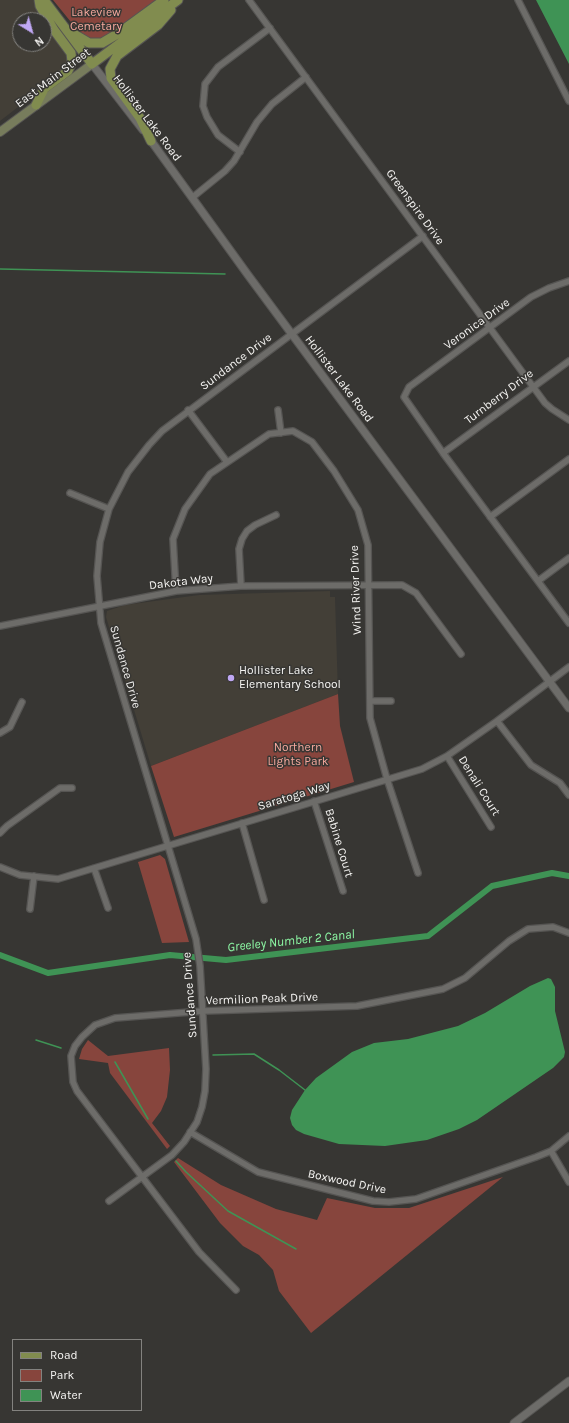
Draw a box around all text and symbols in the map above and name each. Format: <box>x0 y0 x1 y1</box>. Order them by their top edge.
park label: Lakeview Cemetary <box>70 6 122 34</box>
north arrow <box>12 12 52 52</box>
text: N <box>32 34 46 49</box>
street label: East Main Street <box>13 45 93 111</box>
street label: Hollister Lake Road <box>110 72 184 164</box>
street label: Greenspire Drive <box>383 166 447 248</box>
street label: Veronica Drive <box>441 295 513 353</box>
street label: Sundance Drive <box>197 330 275 394</box>
street label: Hollister Lake Road <box>302 333 376 425</box>
street label: Turnberry Drive <box>462 366 536 428</box>
street label: Wind River Drive <box>347 545 365 635</box>
street label: Dakota Way <box>148 571 214 593</box>
street label: Sundance Drive <box>106 624 144 710</box>
place label: Hollister Lake Elementary School <box>239 664 341 692</box>
marker: Hollister Lake Elementary School <box>226 673 236 683</box>
park label: Northern Lights Park <box>267 741 329 769</box>
street label: Denali Court <box>455 753 503 819</box>
street label: Saratoga Way <box>256 778 332 814</box>
street label: Babine Court <box>322 807 356 879</box>
water label: Greeley Number 2 Canal <box>226 927 356 955</box>
street label: Sundance Drive <box>180 952 200 1038</box>
street label: Vermilion Peak Drive <box>206 990 318 1008</box>
street label: Boxwood Drive <box>306 1167 388 1197</box>
legend <box>12 1339 142 1411</box>
text: Road <box>50 1348 78 1362</box>
text: Park <box>50 1368 74 1382</box>
text: Water <box>50 1388 82 1402</box>

